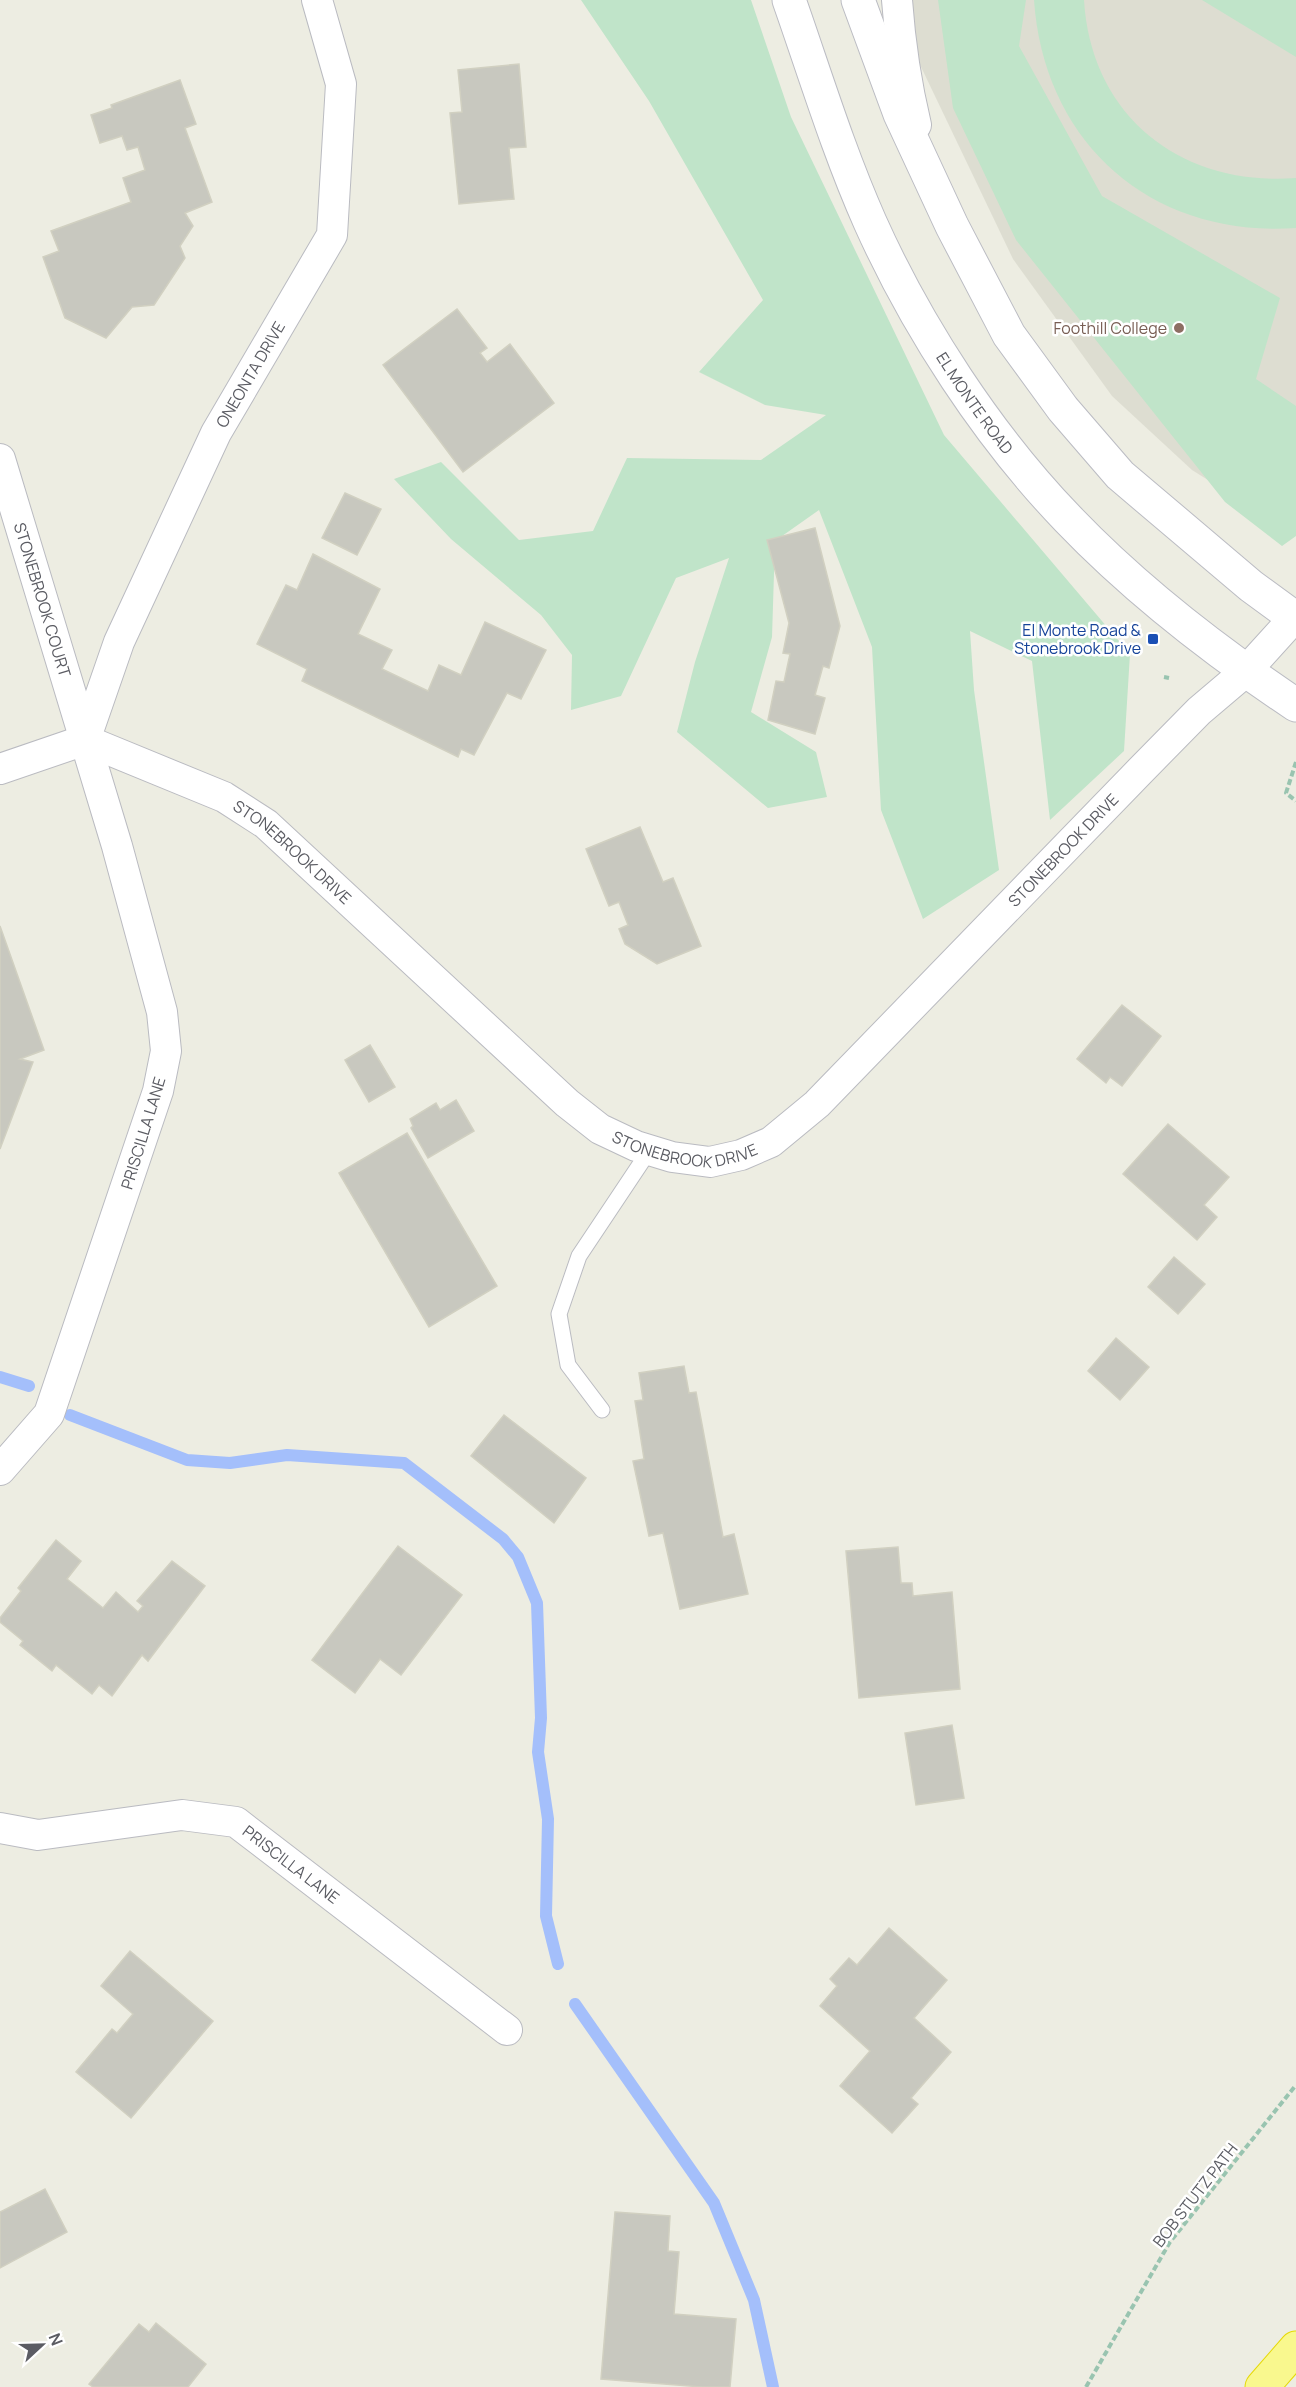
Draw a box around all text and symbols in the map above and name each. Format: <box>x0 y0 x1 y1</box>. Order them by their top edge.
street label: ONEONTA DRIVE <box>211 317 290 432</box>
place label: Foothill College <box>1053 317 1167 339</box>
marker: Foothill College <box>1172 321 1186 335</box>
street label: EL MONTE ROAD <box>931 348 1018 459</box>
street label: STONEBROOK COURT <box>9 520 76 680</box>
place label: El Monte Road & Stonebrook Drive <box>1014 619 1142 659</box>
marker: El Monte Road & Stonebrook Drive <box>1146 632 1160 646</box>
street label: STONEBROOK DRIVE <box>1003 789 1123 912</box>
street label: STONEBROOK DRIVE <box>229 795 356 909</box>
street label: PRISCILLA LANE <box>115 1074 171 1192</box>
street label: STONEBROOK DRIVE <box>609 1125 761 1173</box>
street label: PRISCILLA LANE <box>238 1820 344 1909</box>
street label: BOB STUTZ PATH <box>1148 2139 1242 2251</box>
north arrow <box>12 2315 72 2375</box>
text: N <box>44 2330 68 2349</box>

